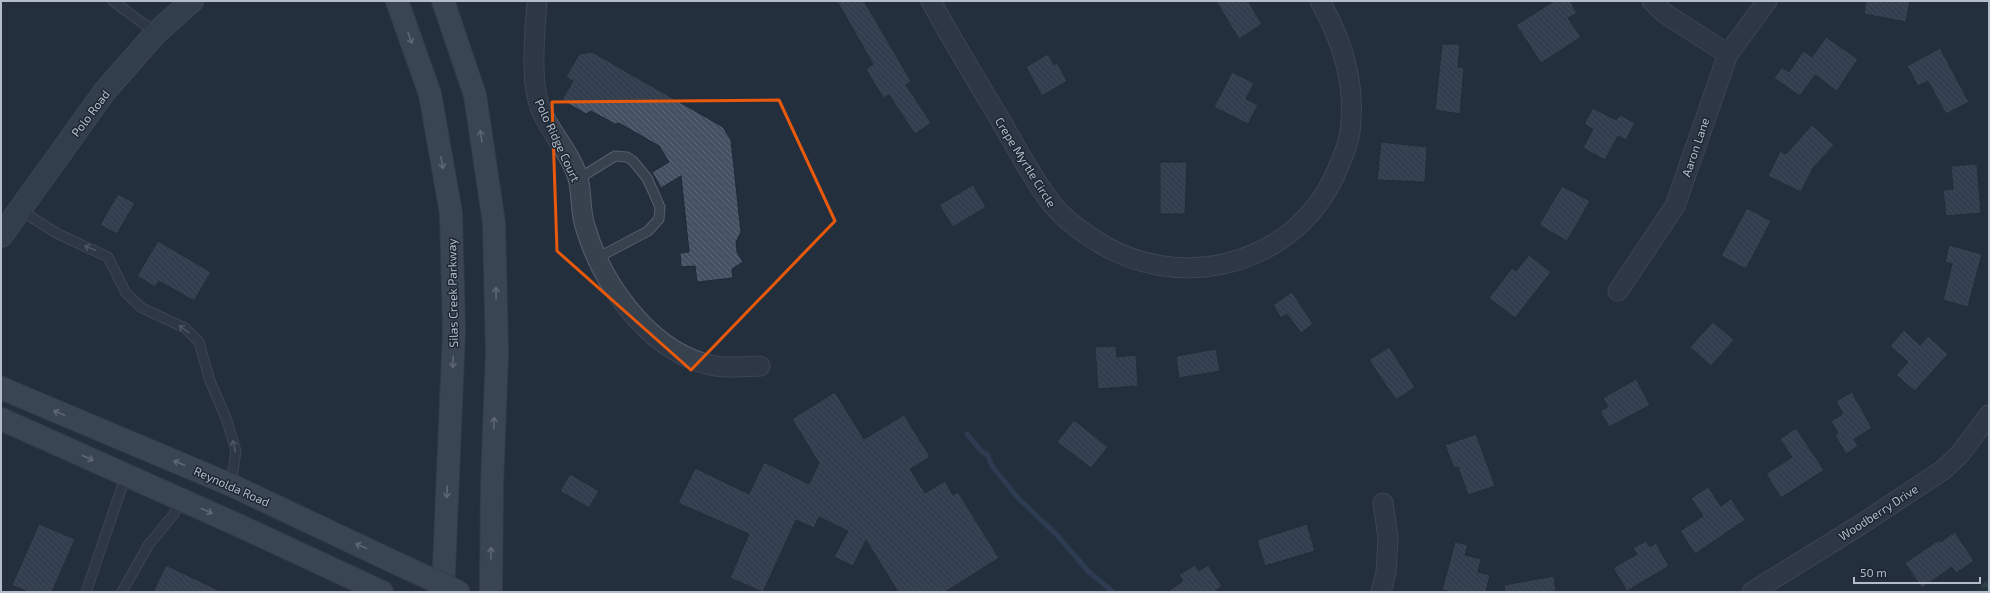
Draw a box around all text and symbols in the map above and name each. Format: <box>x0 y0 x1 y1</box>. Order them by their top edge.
one-way arrow <box>406 31 414 43</box>
street label: Polo Road <box>68 87 112 139</box>
street label: Polo Ridge Court <box>533 96 583 184</box>
street label: Crepe Myrtle Circle <box>993 114 1059 210</box>
street label: Aaron Lane <box>1678 116 1712 178</box>
one-way arrow <box>477 130 485 143</box>
one-way arrow <box>438 156 446 169</box>
street label: Silas Creek Parkway <box>444 238 460 348</box>
one-way arrow <box>84 244 96 252</box>
one-way arrow <box>492 287 500 300</box>
one-way arrow <box>179 325 190 333</box>
one-way arrow <box>449 355 457 368</box>
one-way arrow <box>54 408 66 416</box>
one-way arrow <box>491 417 498 430</box>
one-way arrow <box>229 440 237 453</box>
one-way arrow <box>81 455 93 462</box>
one-way arrow <box>173 459 185 466</box>
street label: Reynolda Road <box>192 463 272 509</box>
street label: Woodberry Drive <box>1836 481 1920 543</box>
one-way arrow <box>443 485 451 498</box>
one-way arrow <box>200 507 212 515</box>
one-way arrow <box>355 542 367 549</box>
one-way arrow <box>487 547 495 560</box>
scale bar <box>1854 559 1980 585</box>
text: 50 m <box>1860 565 1887 579</box>

